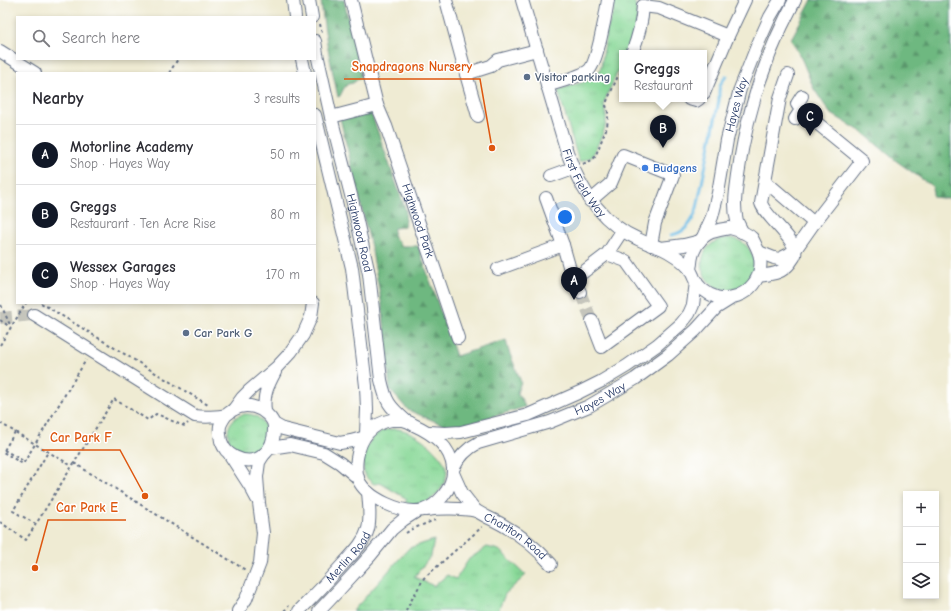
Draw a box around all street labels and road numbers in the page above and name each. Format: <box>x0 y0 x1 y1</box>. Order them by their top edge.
street label: Hayes Way <box>722 75 751 134</box>
street label: First Field Way <box>559 147 609 221</box>
street label: Highwood Park <box>399 182 437 260</box>
street label: Highwood Road <box>344 192 375 273</box>
street label: Hayes Way <box>572 379 629 418</box>
street label: Charlton Road <box>482 510 550 562</box>
street label: Merlin Road <box>323 529 373 586</box>

